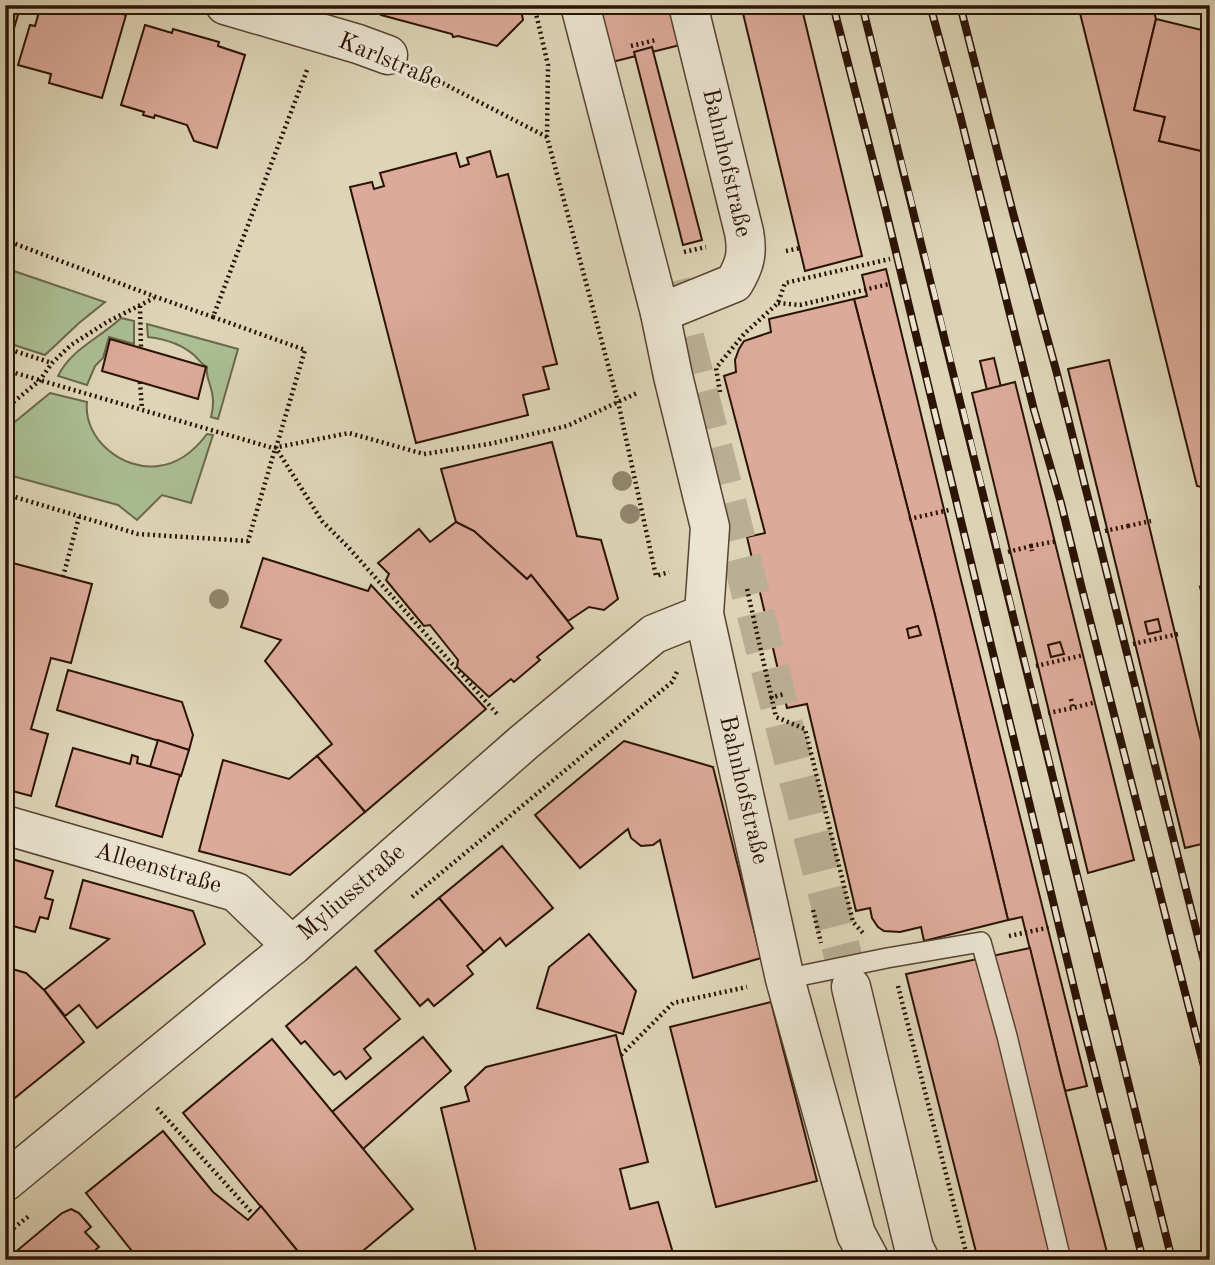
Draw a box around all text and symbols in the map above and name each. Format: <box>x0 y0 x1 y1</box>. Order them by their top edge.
street label: Karlstraße <box>334 29 446 95</box>
street label: Bahnhofstraße <box>697 86 755 240</box>
street label: Bahnhofstraße <box>714 713 772 867</box>
street label: Alleenstraße <box>92 839 224 899</box>
street label: Myliusstraße <box>294 840 410 946</box>

